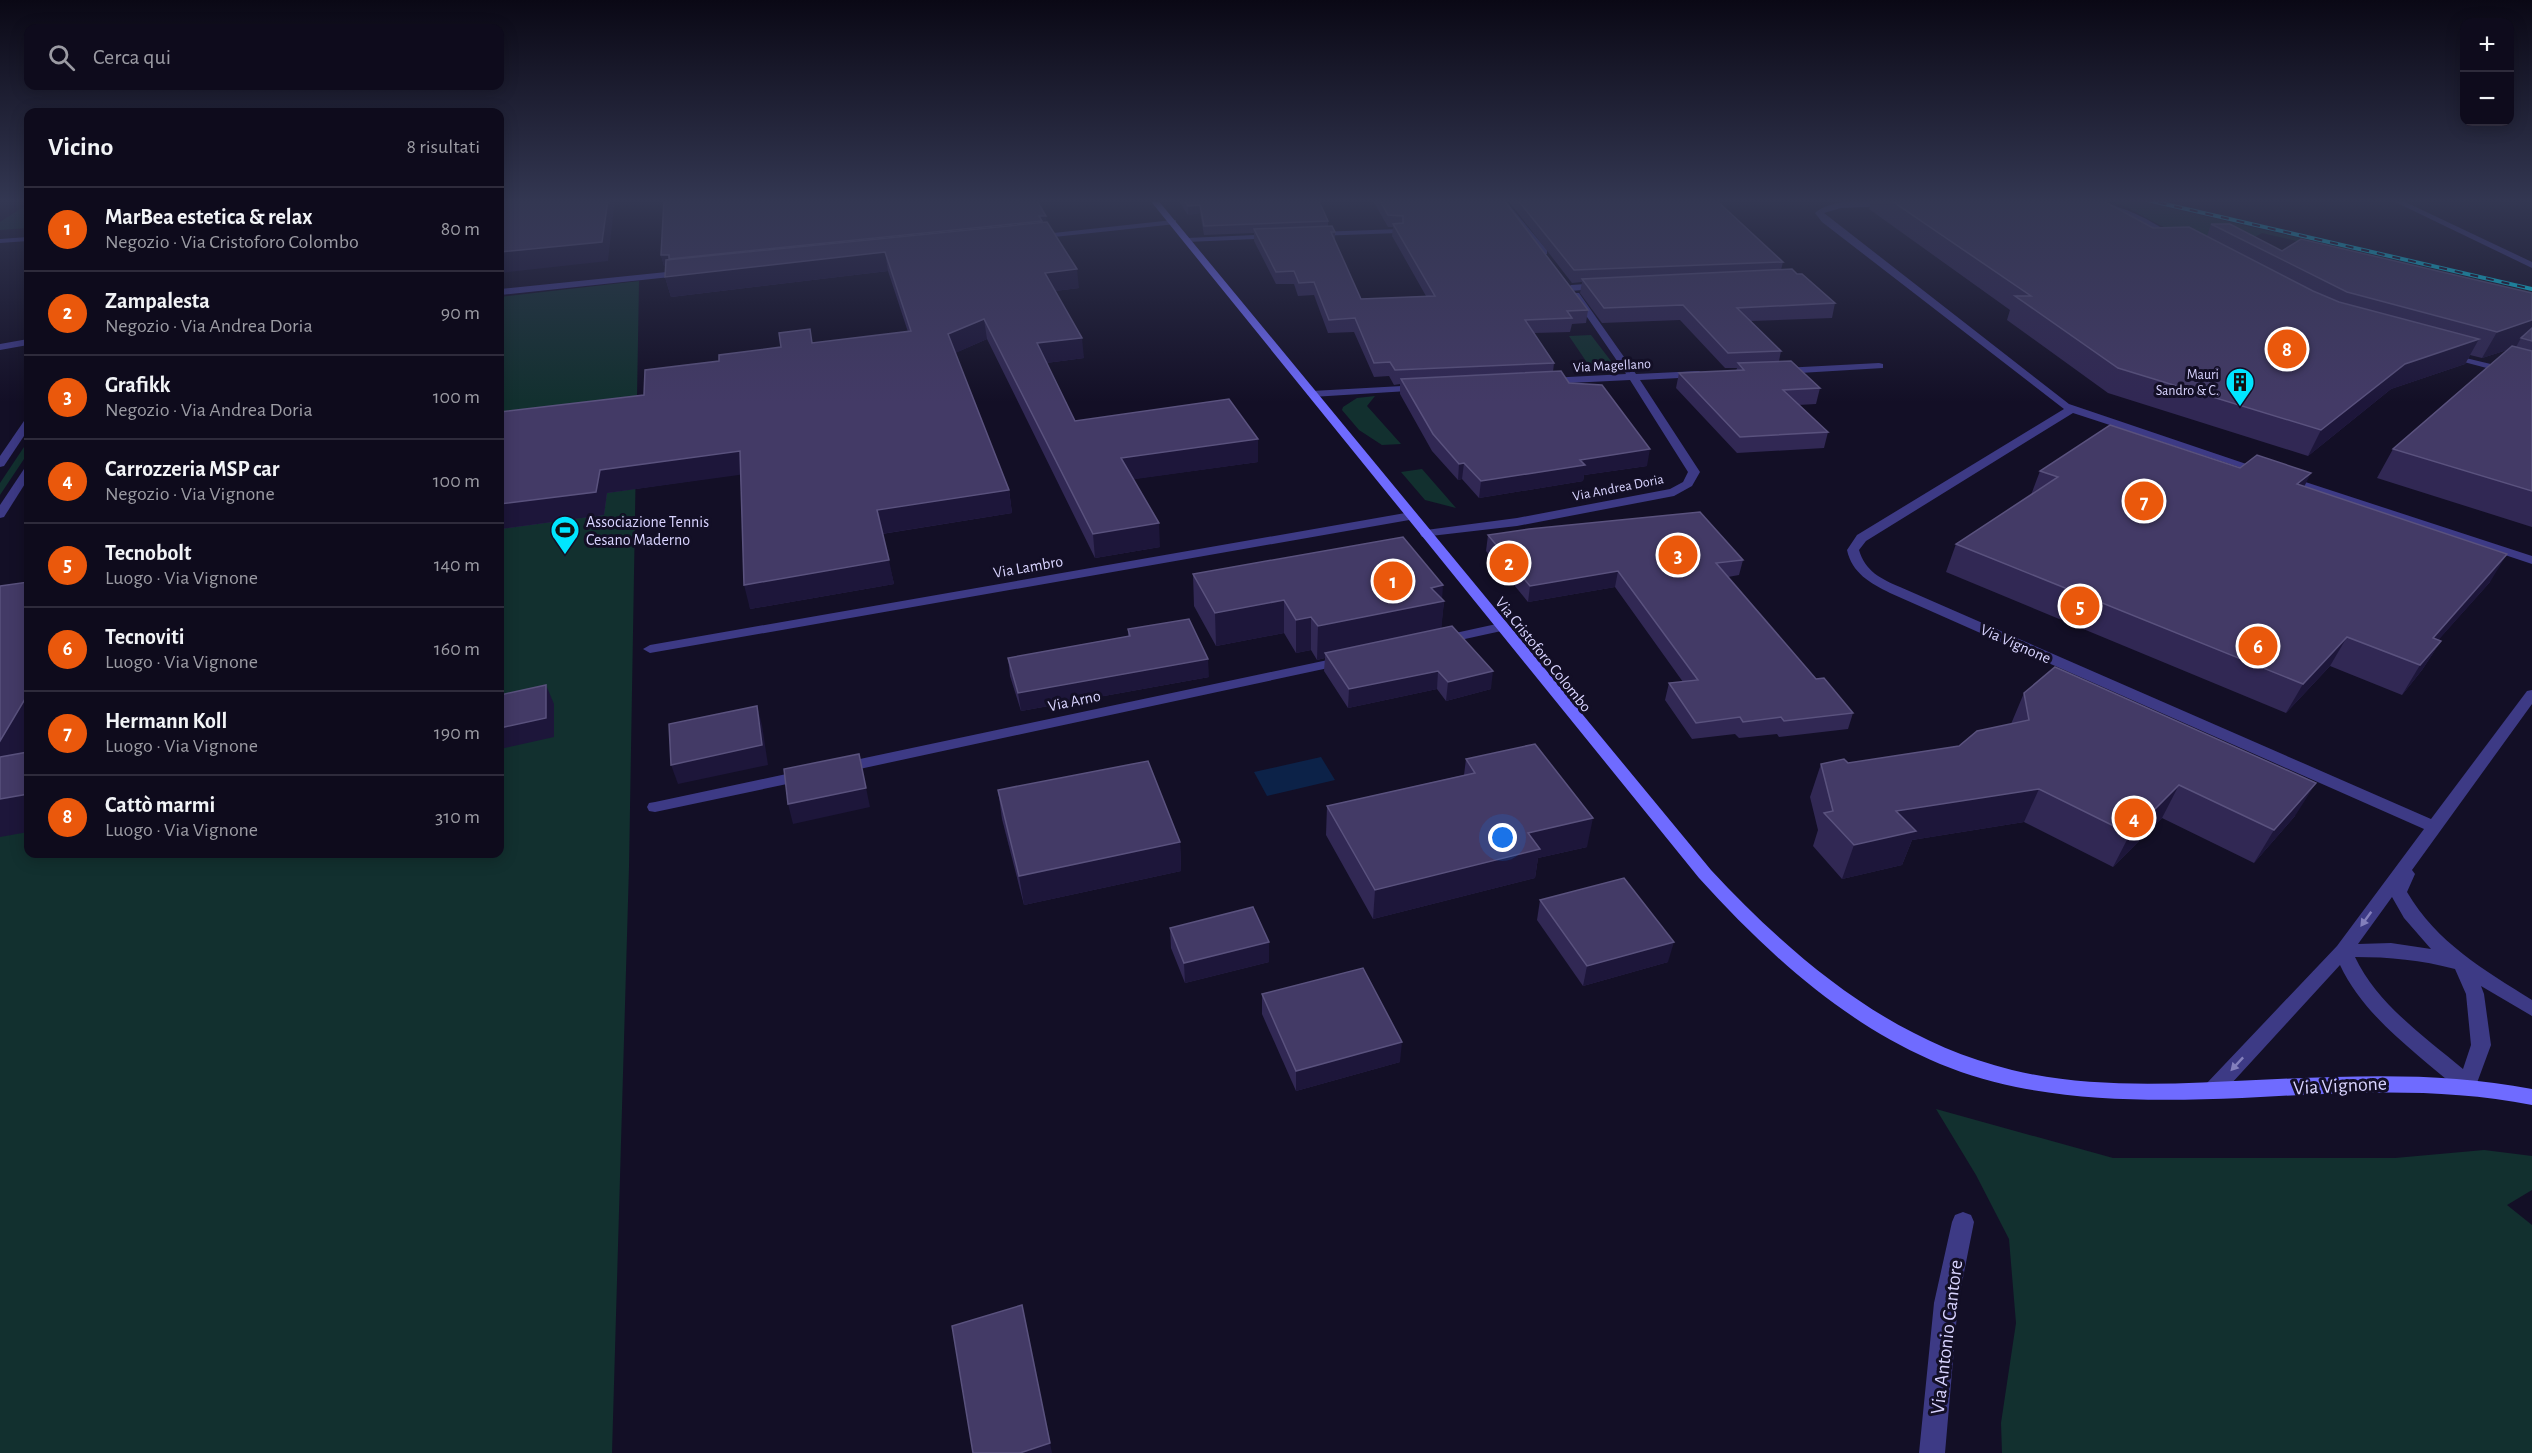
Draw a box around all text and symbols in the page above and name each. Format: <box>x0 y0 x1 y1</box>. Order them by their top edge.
map controls <box>2460 18 2514 126</box>
button: + <box>2460 18 2514 72</box>
search box <box>24 24 504 90</box>
icon: search <box>45 41 78 74</box>
text: Cerca qui <box>93 46 171 68</box>
button: − <box>2460 72 2514 126</box>
text: Vicino <box>48 134 113 160</box>
text: 8 risultati <box>407 137 480 157</box>
text: MarBea estetica & relax <box>105 206 312 228</box>
text: 1 <box>64 219 71 239</box>
text: 80 m <box>441 219 480 239</box>
text: Negozio · Via Cristoforo Colombo <box>105 232 359 252</box>
text: Zampalesta <box>105 290 210 312</box>
text: 2 <box>63 303 72 323</box>
text: 90 m <box>441 303 480 323</box>
text: Negozio · Via Andrea Doria <box>105 316 313 336</box>
pin: 8 <box>2268 326 2306 372</box>
street label: Via Magellano <box>1573 357 1652 375</box>
building icon: Mauri Sandro & C. <box>2224 366 2256 408</box>
place label: Mauri Sandro & C. <box>2156 368 2219 398</box>
text: Grafikk <box>105 374 171 396</box>
text: 3 <box>63 387 72 407</box>
text: 100 m <box>433 387 480 407</box>
text: Negozio · Via Andrea Doria <box>105 400 313 420</box>
text: Carrozzeria MSP car <box>105 458 279 480</box>
text: 4 <box>62 471 73 491</box>
text: 100 m <box>433 471 480 491</box>
street label: Via Andrea Doria <box>1572 472 1665 504</box>
pin: 7 <box>2124 478 2164 524</box>
text: Negozio · Via Vignone <box>105 484 275 504</box>
sports icon: Associazione Tennis Cesano Maderno <box>549 514 581 556</box>
place label: Associazione Tennis Cesano Maderno <box>586 514 709 548</box>
pin: 3 <box>1658 532 1698 578</box>
pin: 2 <box>1490 540 1528 586</box>
text: Tecnobolt <box>105 542 192 564</box>
street label: Via Lambro <box>992 553 1065 581</box>
text: 5 <box>63 555 72 575</box>
text: 140 m <box>434 555 480 575</box>
pin: 1 <box>1374 558 1412 604</box>
text: Luogo · Via Vignone <box>105 568 258 588</box>
pin: 5 <box>2060 584 2100 628</box>
street label: Via Cristoforo Colombo <box>1492 594 1594 715</box>
street label: Via Vignone <box>1978 621 2053 667</box>
pin: 6 <box>2238 624 2278 668</box>
text: Tecnoviti <box>105 626 184 648</box>
text: 6 <box>63 639 72 659</box>
text: 160 m <box>434 639 480 659</box>
text: Luogo · Via Vignone <box>105 652 258 672</box>
street label: Via Arno <box>1046 688 1102 714</box>
text: Hermann Koll <box>105 710 227 732</box>
text: 7 <box>63 723 72 743</box>
text: 190 m <box>434 723 480 743</box>
text: Luogo · Via Vignone <box>105 736 258 756</box>
text: Cattò marmi <box>105 794 215 816</box>
pin: 4 <box>2114 796 2154 840</box>
text: 8 <box>63 807 72 827</box>
text: 310 m <box>435 807 480 827</box>
text: Luogo · Via Vignone <box>105 820 258 840</box>
your location <box>1488 823 1517 852</box>
one-way arrow <box>2361 911 2373 926</box>
one-way arrow <box>2230 1057 2244 1072</box>
street label: Via Vignone <box>2293 1074 2388 1098</box>
street label: Via Antonio Cantore <box>1928 1259 1966 1416</box>

